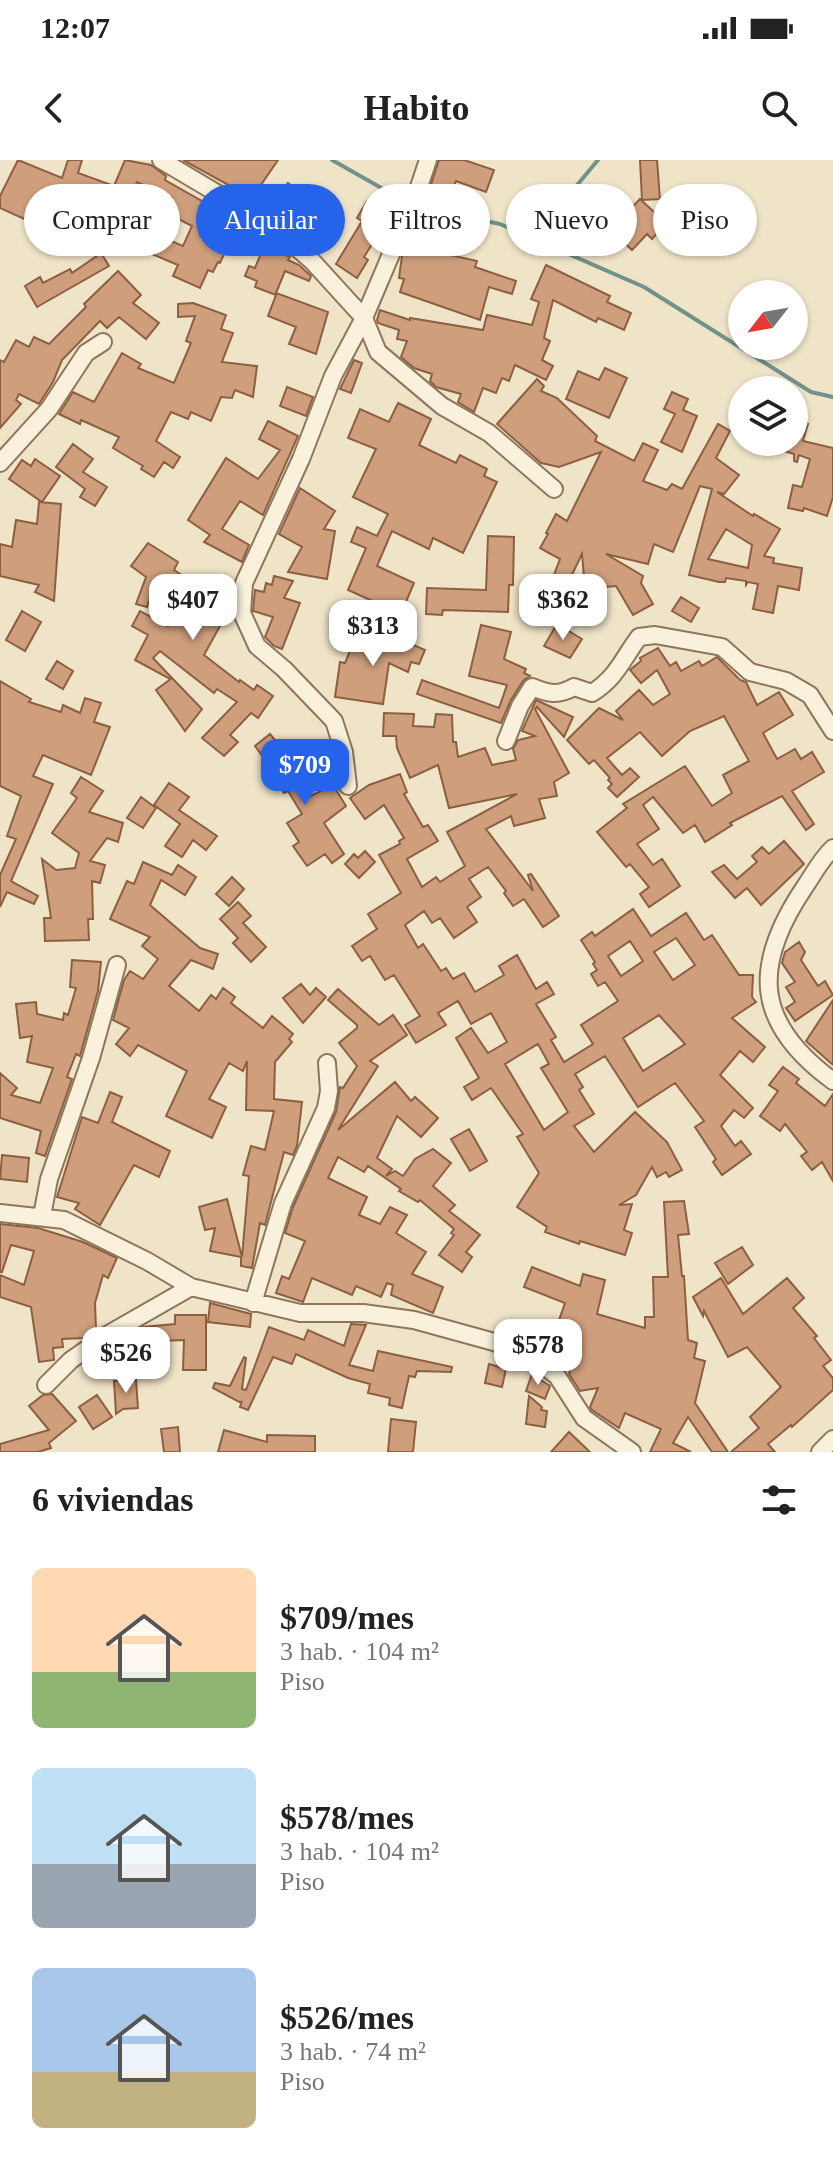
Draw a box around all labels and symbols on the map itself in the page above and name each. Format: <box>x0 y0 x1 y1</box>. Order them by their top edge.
north arrow <box>728 280 808 360</box>
pin: $407 <box>146 574 240 642</box>
pin: $362 <box>516 574 610 642</box>
pin: $313 <box>326 600 420 668</box>
pin: $709 <box>258 739 352 807</box>
pin: $578 <box>491 1319 585 1387</box>
pin: $526 <box>79 1327 173 1395</box>

